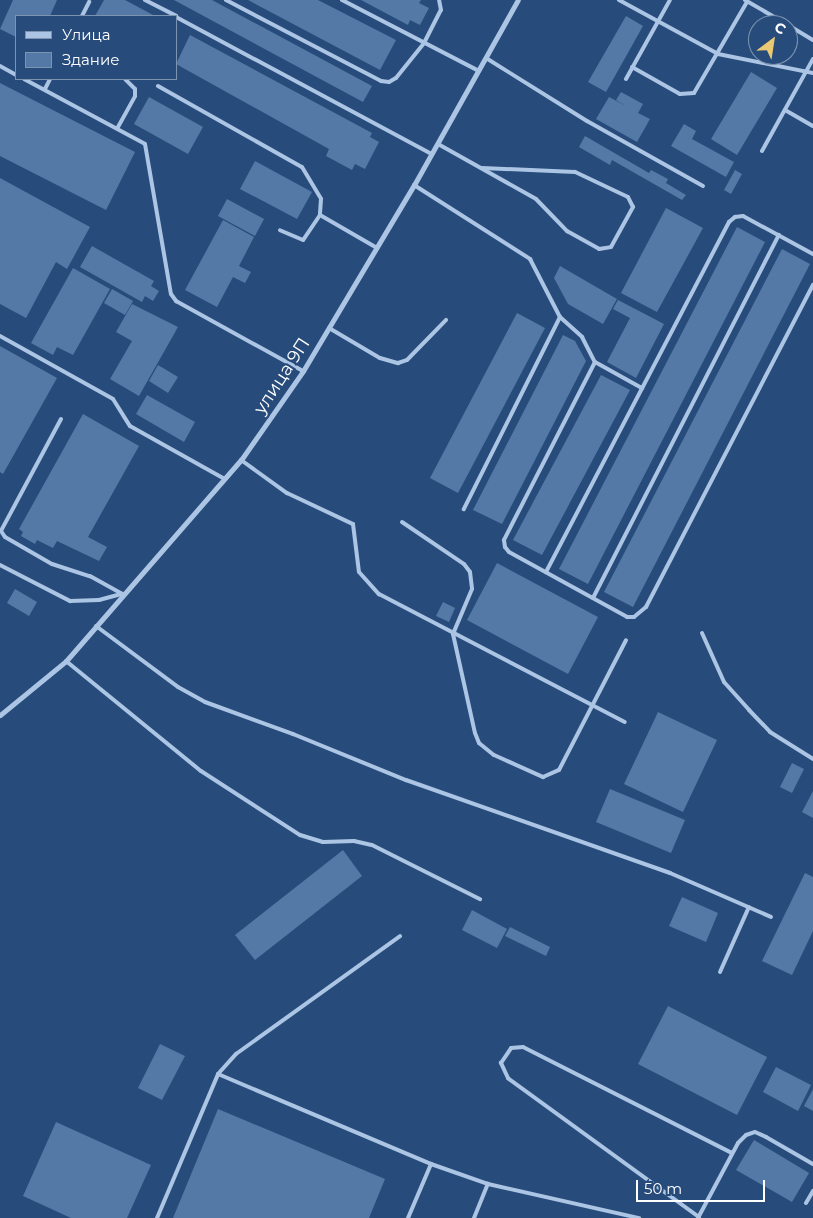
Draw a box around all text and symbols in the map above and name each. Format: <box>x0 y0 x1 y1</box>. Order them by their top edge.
legend <box>15 15 178 80</box>
north arrow <box>748 15 798 65</box>
text: С <box>771 18 789 38</box>
text: Улица <box>62 25 110 44</box>
text: Здание <box>62 50 120 69</box>
street label: улица 9П <box>249 334 315 418</box>
scale bar <box>638 1170 767 1202</box>
text: 50 m <box>644 1179 682 1198</box>

